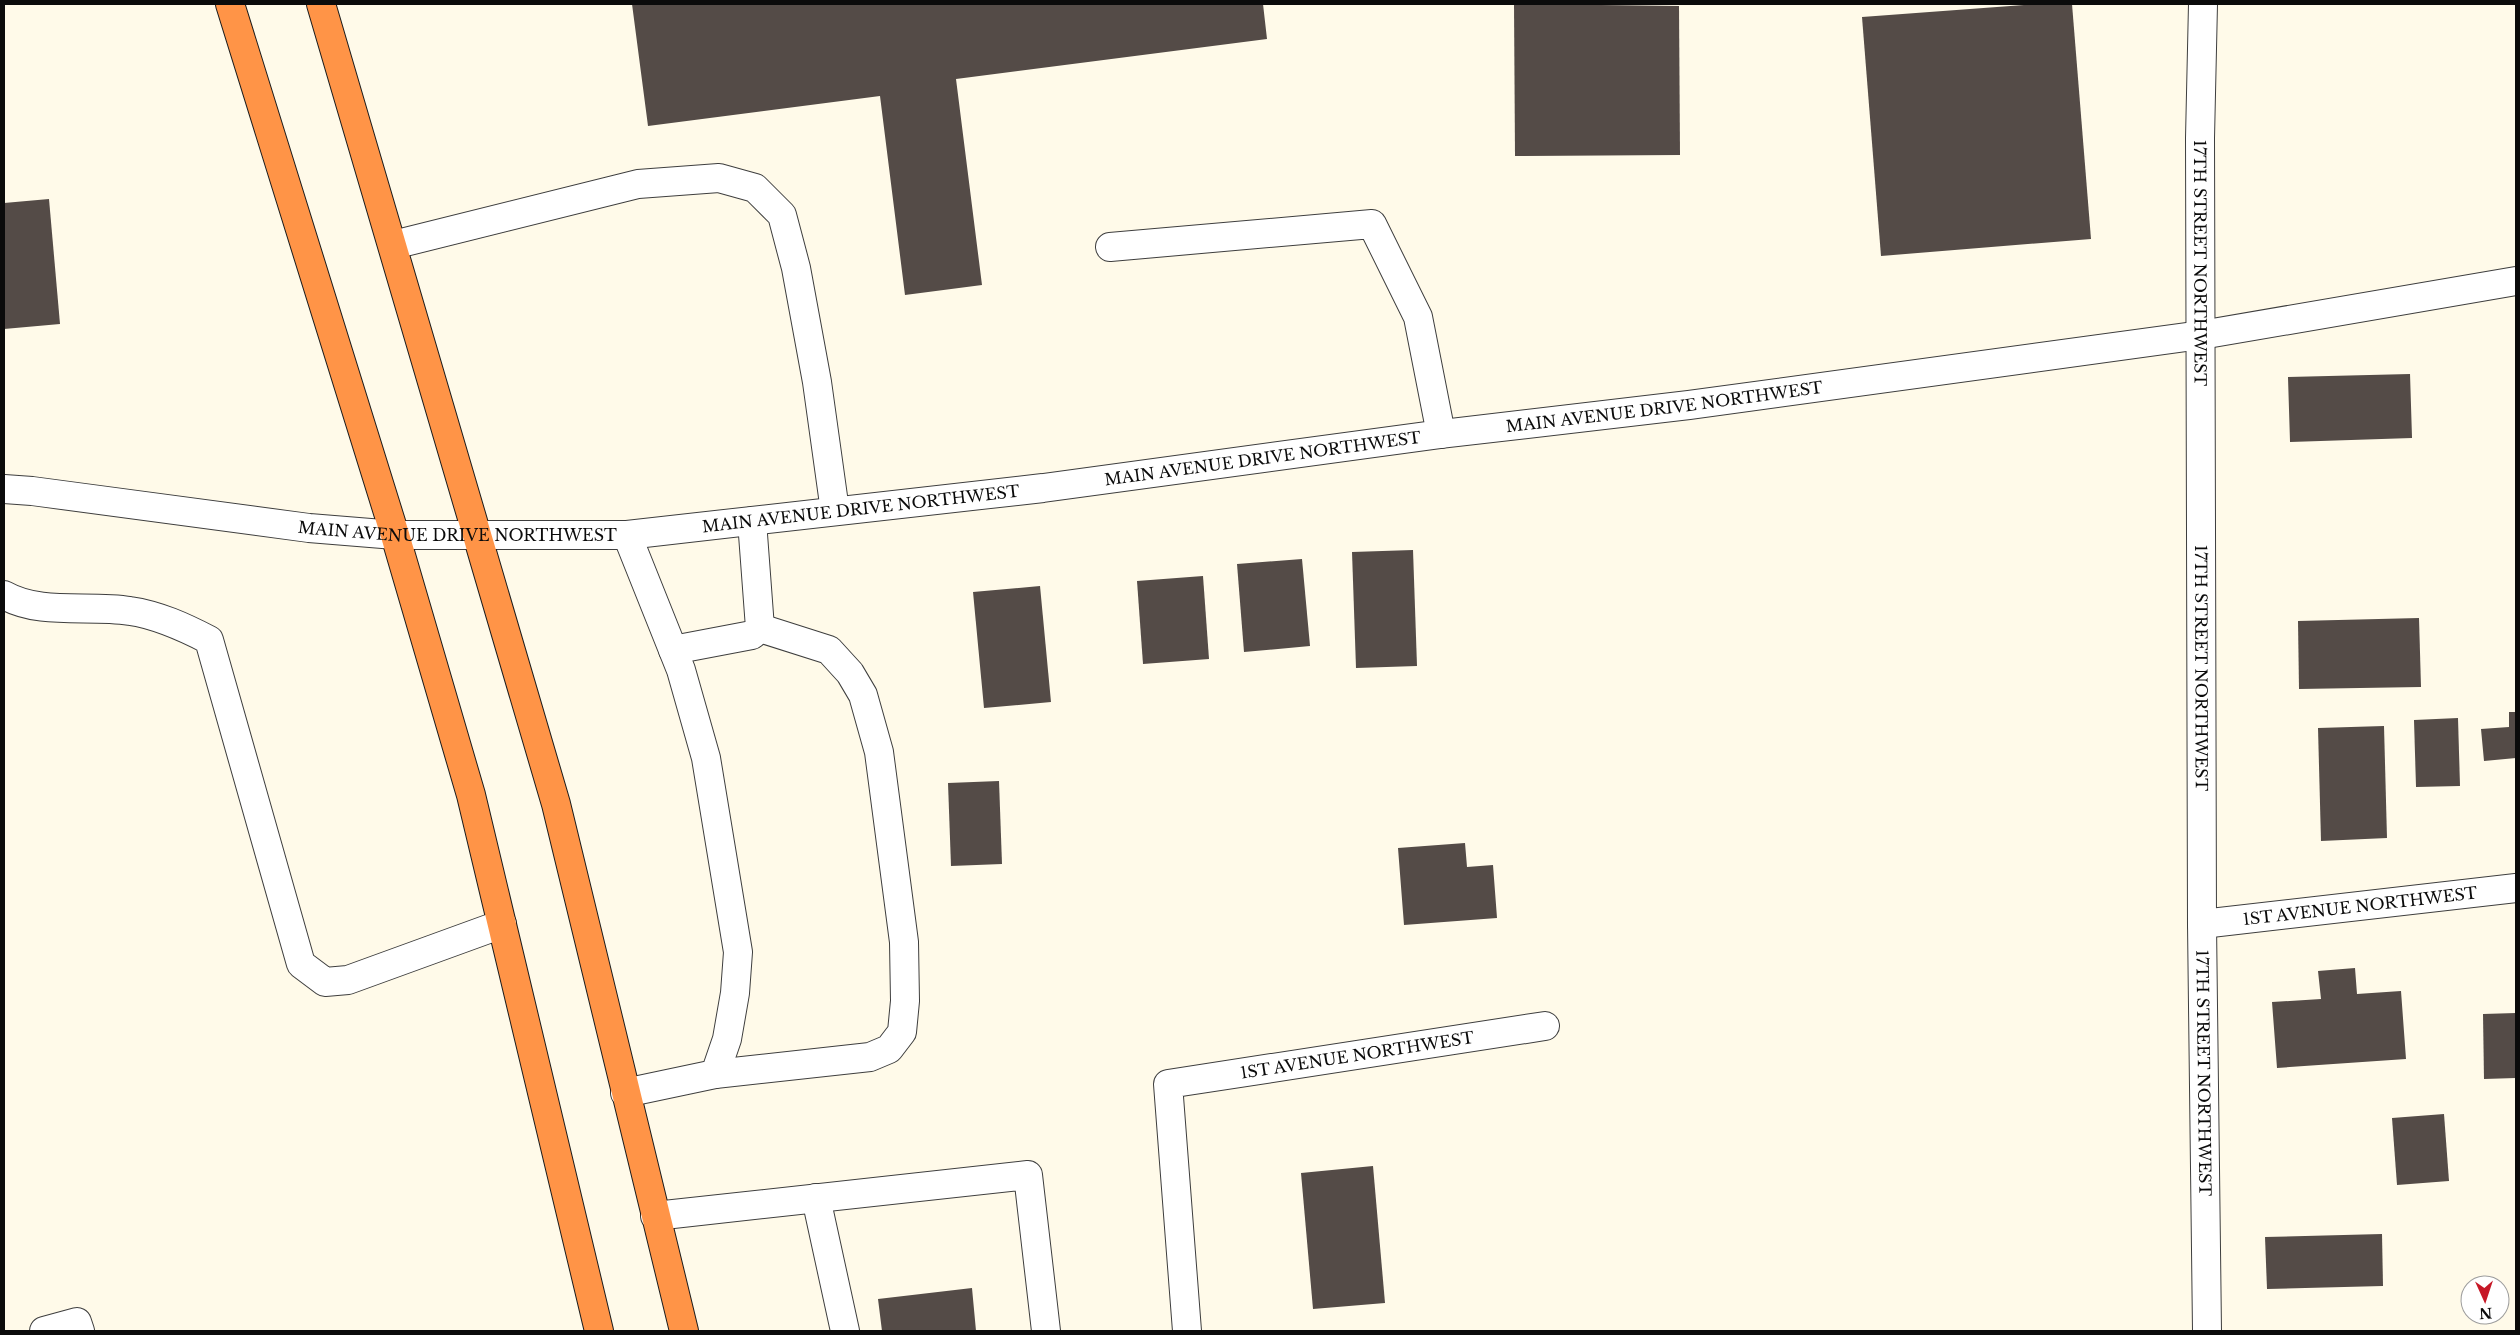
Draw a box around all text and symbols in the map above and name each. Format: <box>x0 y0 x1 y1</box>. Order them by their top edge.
street label: 17TH STREET NORTHWEST <box>2190 140 2211 386</box>
street label: MAIN AVENUE DRIVE NORTHWEST <box>1505 377 1824 436</box>
street label: MAIN AVENUE DRIVE NORTHWEST <box>1103 427 1422 490</box>
street label: MAIN AVENUE DRIVE NORTHWEST <box>701 481 1021 536</box>
street label: MAIN AVENUE DRIVE NORTHWEST <box>297 517 617 546</box>
street label: 17TH STREET NORTHWEST <box>2191 545 2212 791</box>
street label: 1ST AVENUE NORTHWEST <box>2242 882 2478 929</box>
street label: 17TH STREET NORTHWEST <box>2192 950 2215 1196</box>
street label: 1ST AVENUE NORTHWEST <box>1239 1027 1475 1083</box>
north arrow <box>2460 1275 2510 1325</box>
text: N <box>2479 1304 2493 1322</box>

